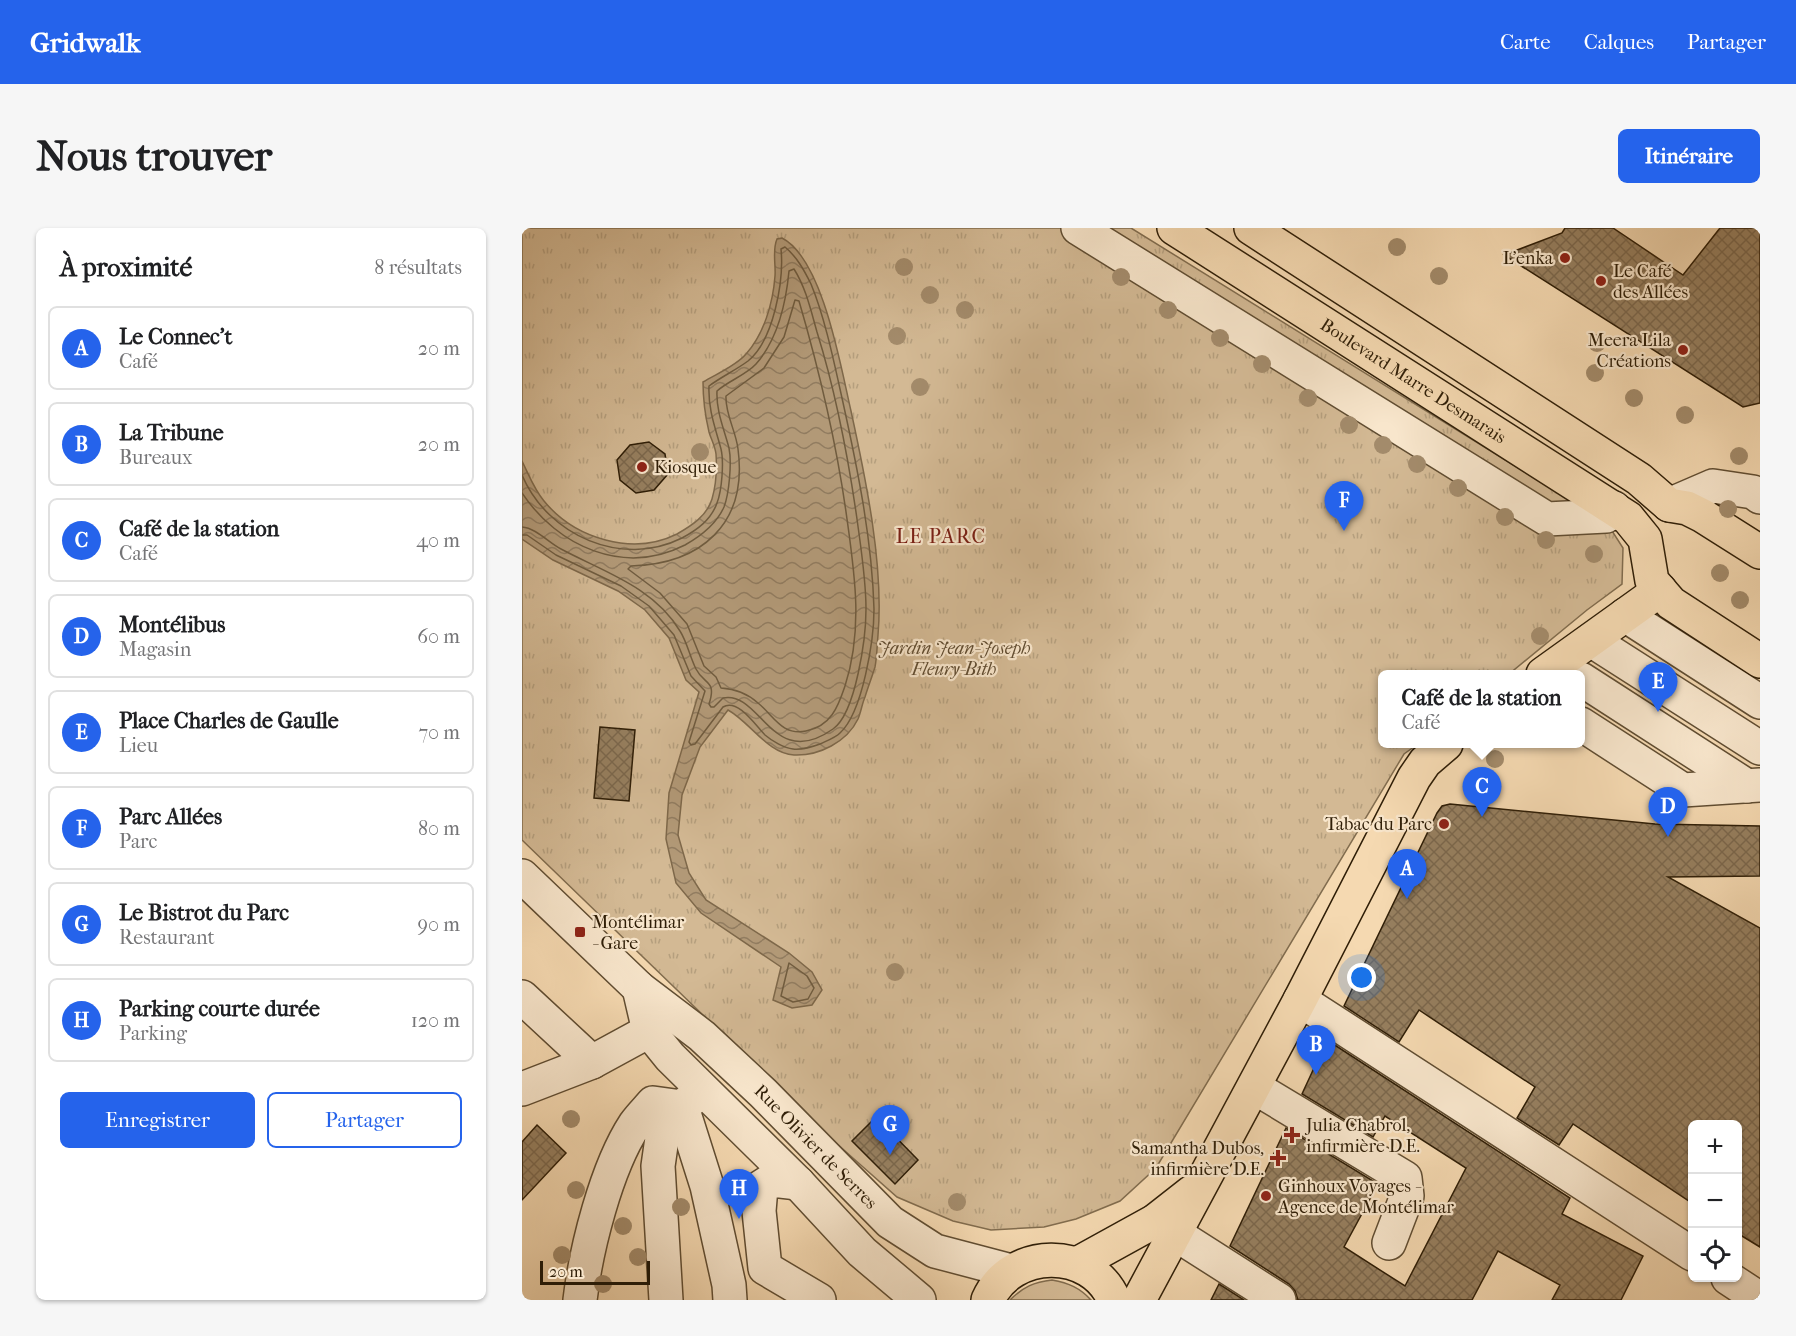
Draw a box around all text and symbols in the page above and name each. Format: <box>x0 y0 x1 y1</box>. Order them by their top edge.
text: Gridwalk <box>30 26 141 59</box>
text: Carte <box>1500 30 1551 54</box>
text: Calques <box>1584 30 1654 54</box>
text: Partager <box>1687 30 1766 54</box>
button: Itinéraire <box>1618 129 1760 183</box>
text: Nous trouver <box>36 132 272 181</box>
place label: L'enka <box>1503 248 1554 269</box>
marker: L'enka <box>1558 251 1572 265</box>
text: À proximité <box>60 252 192 283</box>
text: 8 résultats <box>374 256 462 279</box>
place label: Le Café des Allées <box>1613 261 1689 303</box>
marker: Le Café des Allées <box>1594 274 1608 288</box>
street label: Boulevard Marre Desmarais <box>1316 314 1510 449</box>
text: Le Connec't <box>119 324 232 350</box>
place label: Meera Lila Créations <box>1588 330 1672 372</box>
text: A <box>75 337 88 360</box>
text: 20 m <box>418 337 460 360</box>
marker: Meera Lila Créations <box>1676 343 1690 357</box>
text: Café <box>119 350 158 373</box>
text: La Tribune <box>119 420 224 446</box>
text: B <box>75 433 88 456</box>
text: 20 m <box>418 433 460 456</box>
text: Bureaux <box>119 446 193 469</box>
place label: Kiosque <box>654 457 716 478</box>
marker: Kiosque <box>635 460 649 474</box>
pin: F <box>1324 482 1364 531</box>
text: Café de la station <box>119 516 279 542</box>
district label: LE PARC <box>896 525 986 548</box>
text: C <box>75 529 88 552</box>
text: 40 m <box>416 529 460 552</box>
text: Café <box>119 542 158 565</box>
text: Montélibus <box>119 612 225 638</box>
text: D <box>74 625 89 648</box>
text: 60 m <box>417 625 460 648</box>
text: Magasin <box>119 638 191 661</box>
park label: Jardin Jean-Joseph Fleury-Bith <box>877 638 1031 680</box>
pin: E <box>1638 662 1678 712</box>
popup <box>1378 670 1585 748</box>
text: Café de la station <box>1401 685 1562 711</box>
text: Place Charles de Gaulle <box>119 708 339 734</box>
text: Café <box>1401 711 1440 734</box>
text: E <box>75 721 88 744</box>
text: 70 m <box>418 721 460 744</box>
text: Lieu <box>119 734 158 757</box>
pin: C <box>1462 768 1502 817</box>
pin: D <box>1648 788 1688 837</box>
text: Parc Allées <box>119 804 222 830</box>
place label: Tabac du Parc <box>1325 814 1432 835</box>
text: F <box>76 817 87 840</box>
text: 80 m <box>418 817 460 840</box>
marker: Tabac du Parc <box>1437 817 1451 831</box>
text: Parc <box>119 830 157 853</box>
pin: A <box>1388 850 1426 899</box>
text: Le Bistrot du Parc <box>119 900 289 926</box>
place label: Montélimar - Gare <box>592 912 684 954</box>
text: G <box>74 913 89 936</box>
text: 90 m <box>418 913 460 936</box>
marker: Montélimar - Gare <box>573 925 587 939</box>
text: Restaurant <box>119 926 215 949</box>
your location <box>1347 963 1376 992</box>
text: Parking courte durée <box>119 996 320 1022</box>
text: H <box>74 1009 89 1032</box>
text: 120 m <box>411 1009 460 1032</box>
text: Parking <box>119 1022 187 1045</box>
pin: B <box>1296 1026 1336 1075</box>
street label: Rue Olivier de Serres <box>750 1080 882 1214</box>
button: Enregistrer <box>60 1092 255 1148</box>
button: Partager <box>267 1092 462 1148</box>
pin: G <box>870 1106 910 1155</box>
place label: Julia Chabrol, infirmière D.E. <box>1304 1115 1420 1157</box>
map controls <box>1688 1120 1742 1282</box>
button: + <box>1688 1120 1742 1174</box>
marker: Julia Chabrol, infirmière D.E. <box>1283 1126 1301 1144</box>
place label: Samantha Dubos, infirmière D.E. <box>1131 1138 1264 1180</box>
marker: Samantha Dubos, infirmière D.E. <box>1269 1149 1287 1167</box>
pin: H <box>720 1170 758 1219</box>
button: − <box>1688 1174 1742 1228</box>
place label: Ginhoux Voyages - Agence de Montélimar <box>1277 1176 1454 1218</box>
marker: Ginhoux Voyages - Agence de Montélimar <box>1259 1189 1273 1203</box>
button: locate <box>1688 1228 1742 1282</box>
scale bar <box>540 1258 650 1286</box>
text: 20 m <box>549 1262 583 1281</box>

